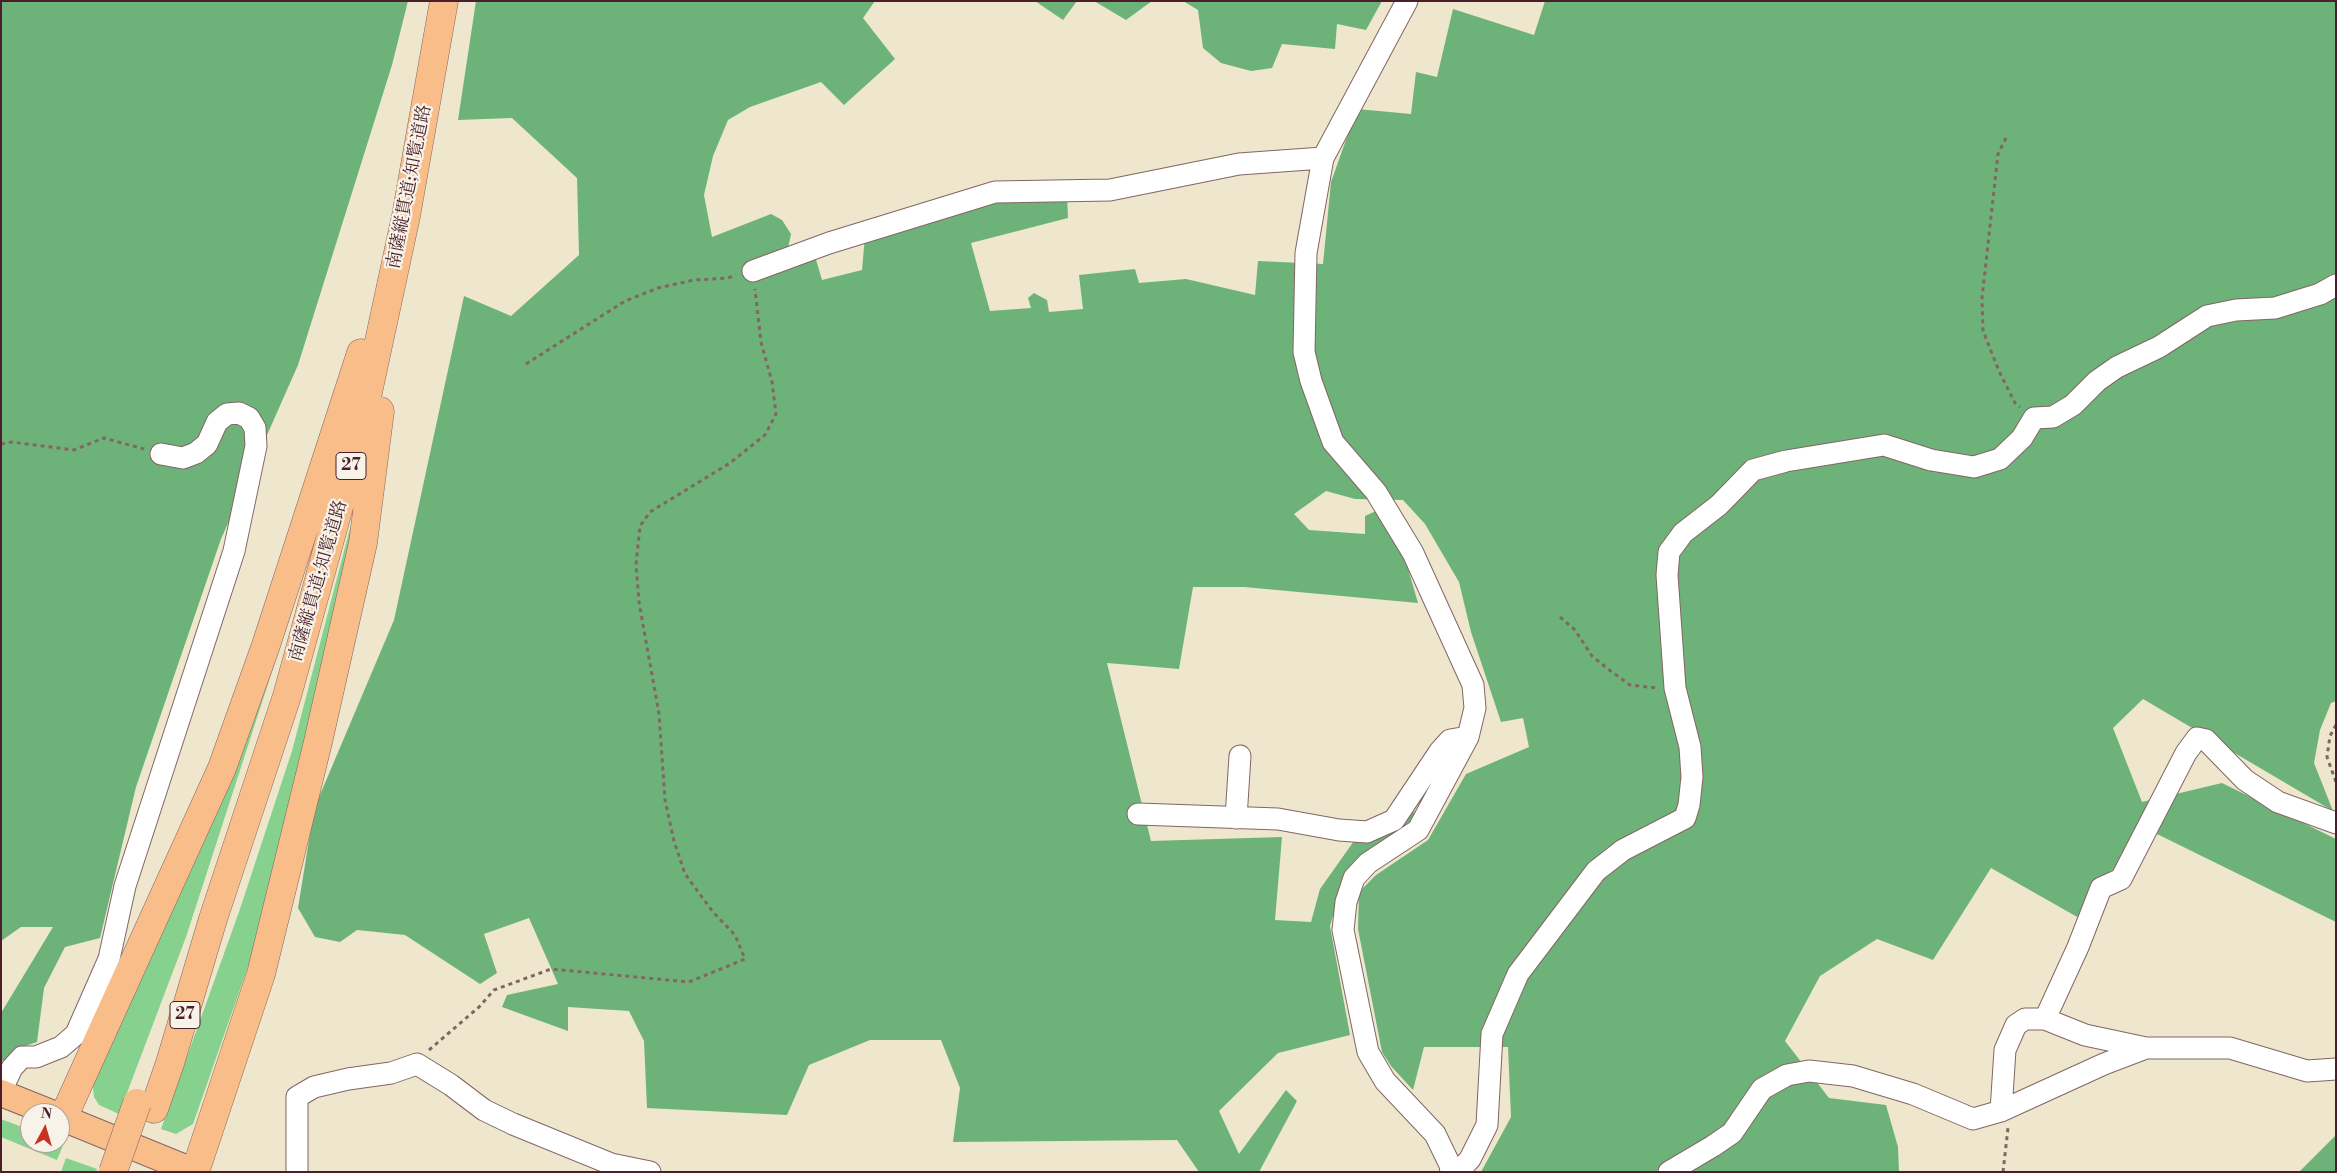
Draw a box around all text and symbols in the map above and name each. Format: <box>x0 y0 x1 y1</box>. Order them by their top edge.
street label: 南薩縦貫道;知覧道路 <box>383 103 437 271</box>
road number: 27 <box>336 452 366 480</box>
street label: 南薩縦貫道;知覧道路 <box>286 498 352 664</box>
road number: 27 <box>170 1002 200 1028</box>
north arrow <box>20 1103 70 1153</box>
text: N <box>40 1105 53 1124</box>

